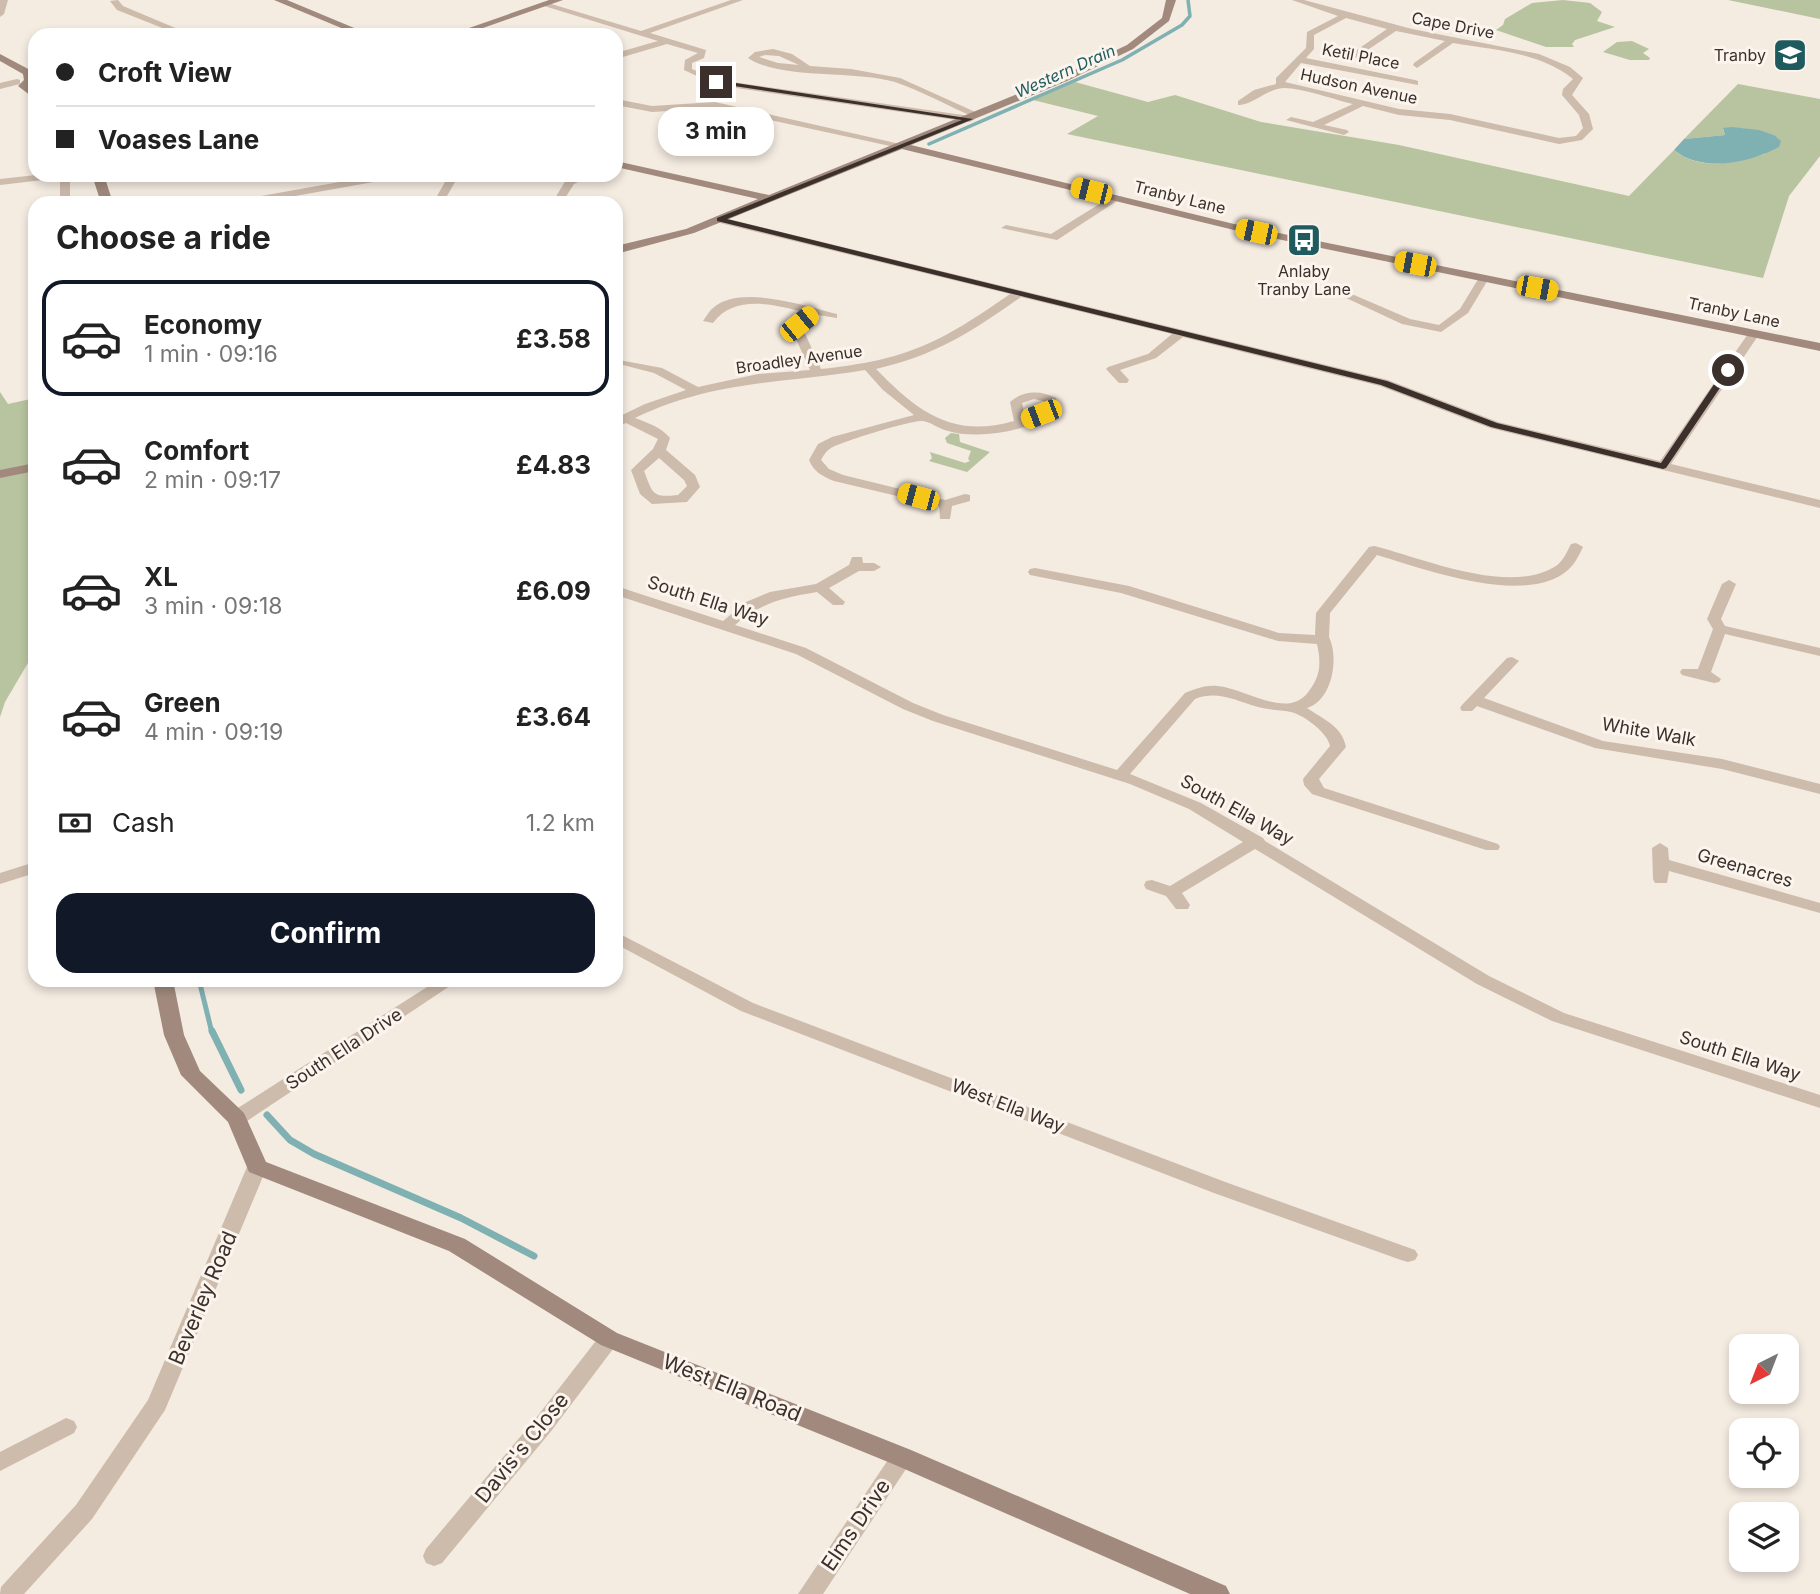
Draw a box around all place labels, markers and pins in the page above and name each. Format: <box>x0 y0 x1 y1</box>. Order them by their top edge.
school or university icon: Tranby <box>1771 36 1809 74</box>
place label: Tranby <box>1714 45 1766 65</box>
bus stop icon: Anlaby Tranby Lane <box>1285 221 1323 259</box>
place label: Anlaby Tranby Lane <box>1257 261 1351 299</box>

